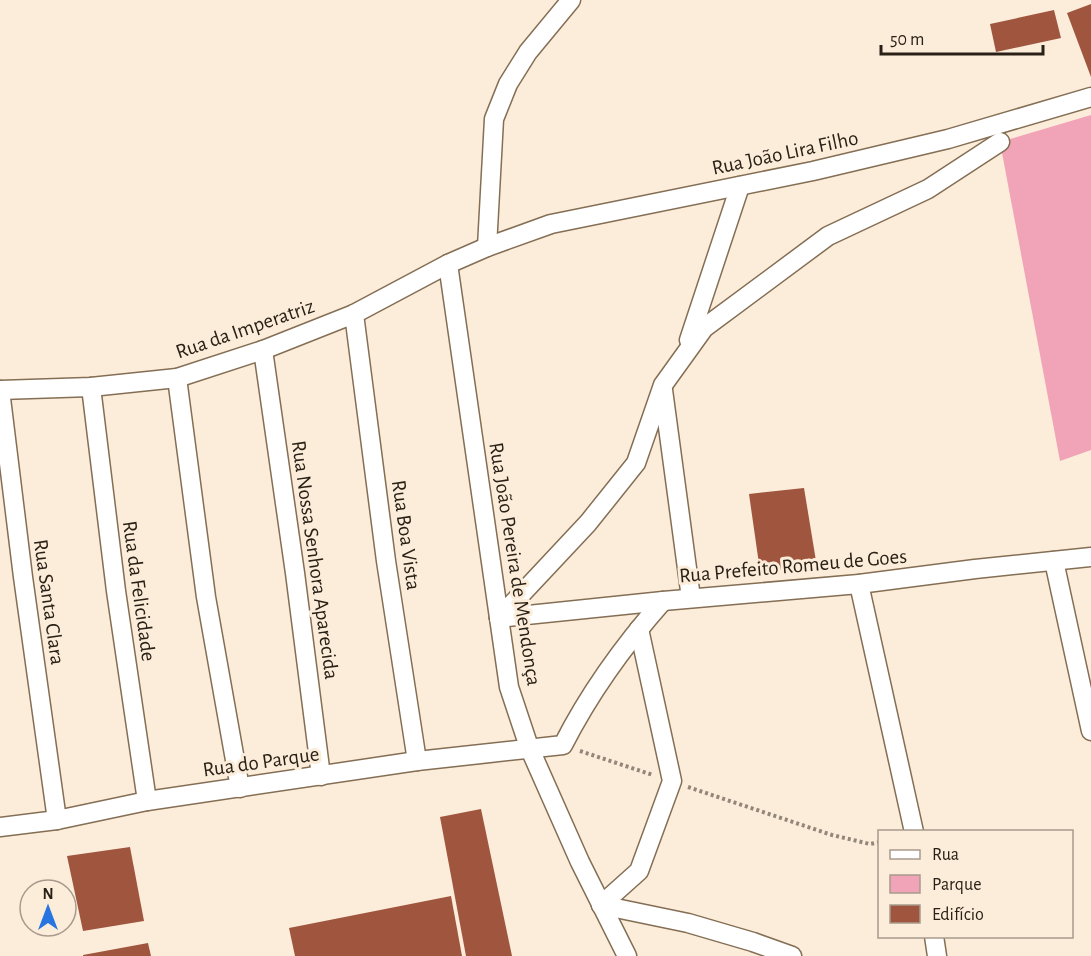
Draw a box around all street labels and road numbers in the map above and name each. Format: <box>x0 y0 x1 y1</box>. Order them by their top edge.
street label: Rua João Lira Filho <box>710 127 860 179</box>
street label: Rua da Imperatriz <box>173 295 317 363</box>
street label: Rua Nossa Senhora Aparecida <box>288 439 342 681</box>
street label: Rua João Pereira de Mendonça <box>485 441 545 687</box>
street label: Rua Boa Vista <box>388 479 424 592</box>
street label: Rua da Felicidade <box>119 519 159 663</box>
street label: Rua Santa Clara <box>30 538 68 666</box>
street label: Rua Prefeito Romeu de Goes <box>678 546 908 586</box>
street label: Rua do Parque <box>201 743 321 781</box>

